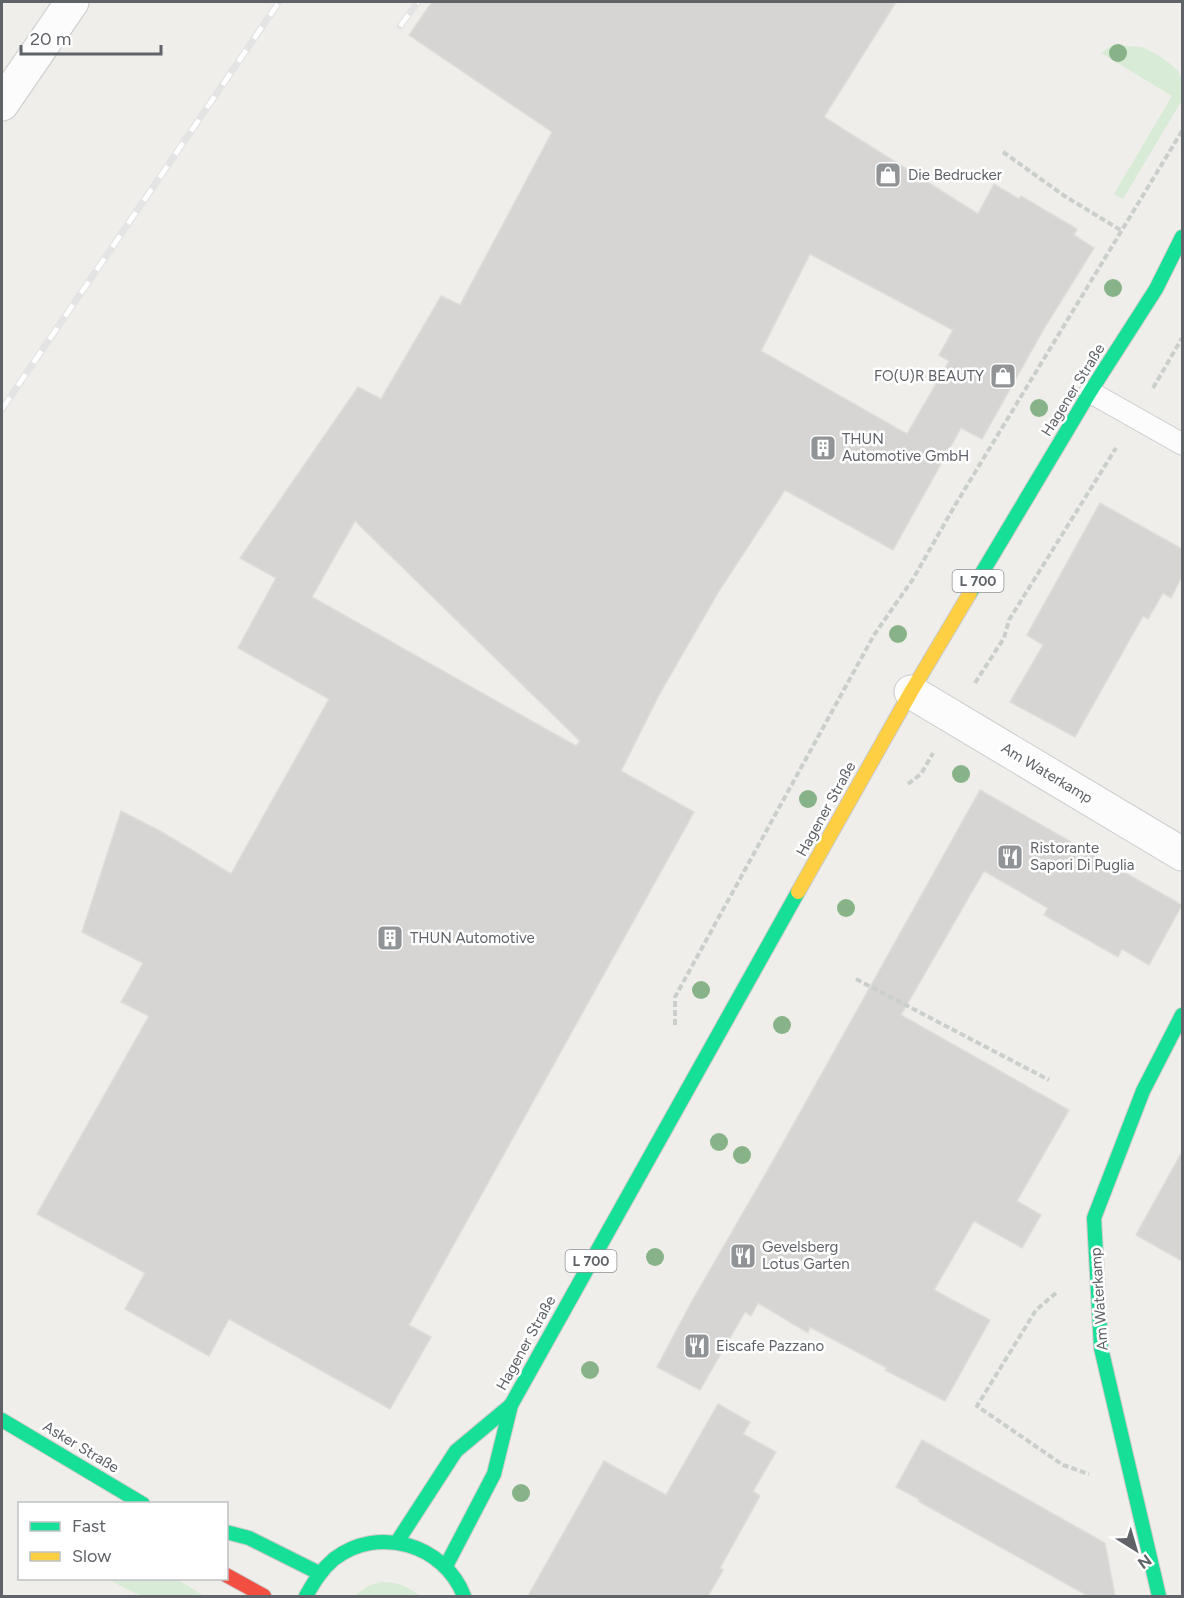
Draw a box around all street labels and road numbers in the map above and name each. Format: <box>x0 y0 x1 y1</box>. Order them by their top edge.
street label: Hagener Straße <box>1037 340 1109 440</box>
road number: L 700 <box>952 570 1004 592</box>
street label: Am Waterkamp <box>998 739 1096 807</box>
street label: Hagener Straße <box>793 759 859 859</box>
street label: Am Waterkamp <box>1086 1247 1112 1351</box>
road number: L 700 <box>566 1250 616 1272</box>
street label: Hagener Straße <box>493 1293 559 1393</box>
street label: Asker Straße <box>40 1417 122 1477</box>

